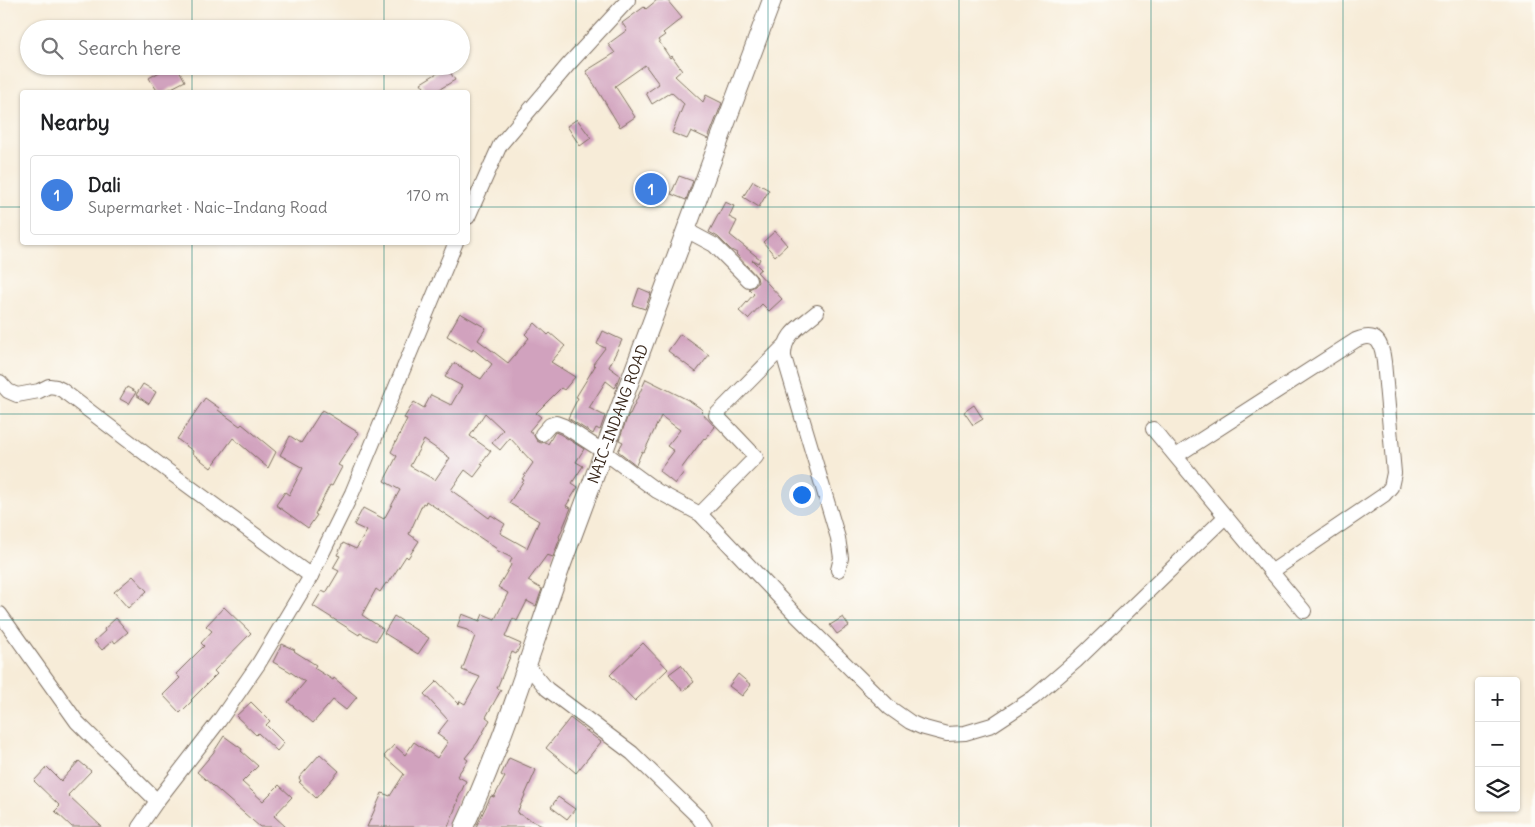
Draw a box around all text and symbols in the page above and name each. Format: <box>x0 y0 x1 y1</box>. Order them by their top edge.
search box <box>20 20 470 75</box>
icon: search <box>38 34 66 62</box>
text: Search here <box>78 36 181 60</box>
text: Nearby <box>40 109 110 136</box>
pin: 1 <box>635 170 667 208</box>
text: Dali <box>88 173 121 197</box>
text: 1 <box>54 185 60 205</box>
text: 170 m <box>406 185 449 205</box>
text: Supermarket · Naic–Indang Road <box>88 197 327 217</box>
street label: NAIC–INDANG ROAD <box>583 341 652 486</box>
your location <box>789 482 815 508</box>
map controls <box>1475 677 1520 812</box>
button: + <box>1475 677 1520 722</box>
button: − <box>1475 722 1520 767</box>
button: layers <box>1475 767 1520 812</box>

